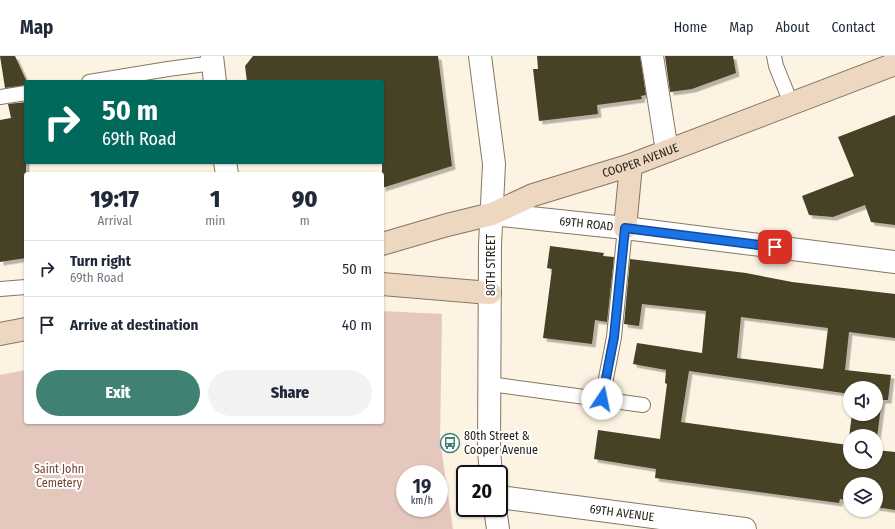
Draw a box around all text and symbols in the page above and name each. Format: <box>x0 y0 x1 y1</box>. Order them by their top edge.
text: Map <box>20 16 53 39</box>
text: Home <box>674 19 707 36</box>
text: Map <box>729 19 753 36</box>
text: About <box>775 19 810 36</box>
text: Contact <box>832 19 875 36</box>
text: 50 m <box>102 94 158 127</box>
icon: right <box>36 96 88 148</box>
text: 69th Road <box>102 128 176 150</box>
street label: COOPER AVENUE <box>600 140 681 180</box>
text: 19:17 <box>90 185 139 213</box>
text: 1 <box>210 185 221 213</box>
text: 90 <box>292 185 318 213</box>
text: Arrival <box>97 213 132 228</box>
text: min <box>205 213 225 228</box>
text: m <box>300 213 310 228</box>
street label: 69TH ROAD <box>559 214 614 234</box>
pin <box>758 230 792 264</box>
street label: 80TH STREET <box>484 233 498 296</box>
icon: arrive <box>764 236 786 258</box>
text: Turn right <box>70 252 131 270</box>
icon: right <box>36 258 58 280</box>
text: 50 m <box>342 260 372 278</box>
text: 69th Road <box>70 270 124 285</box>
icon: arrive <box>36 314 58 336</box>
text: Arrive at destination <box>70 316 198 334</box>
text: 40 m <box>342 316 372 334</box>
button: Exit <box>36 370 200 416</box>
button: Share <box>208 370 372 416</box>
position arrow <box>581 378 623 420</box>
map controls <box>843 381 883 517</box>
button: sound <box>843 381 883 421</box>
place label: 80th Street & Cooper Avenue <box>464 429 538 457</box>
button: search <box>843 429 883 469</box>
bus stop icon: 80th Street & Cooper Avenue <box>439 432 461 454</box>
park label: Saint John Cemetery <box>34 462 84 490</box>
speed limit sign: 20 <box>456 465 508 517</box>
text: 19 <box>413 474 431 498</box>
button: layers <box>843 477 883 517</box>
text: km/h <box>411 495 433 507</box>
street label: 69TH AVENUE <box>589 502 655 524</box>

